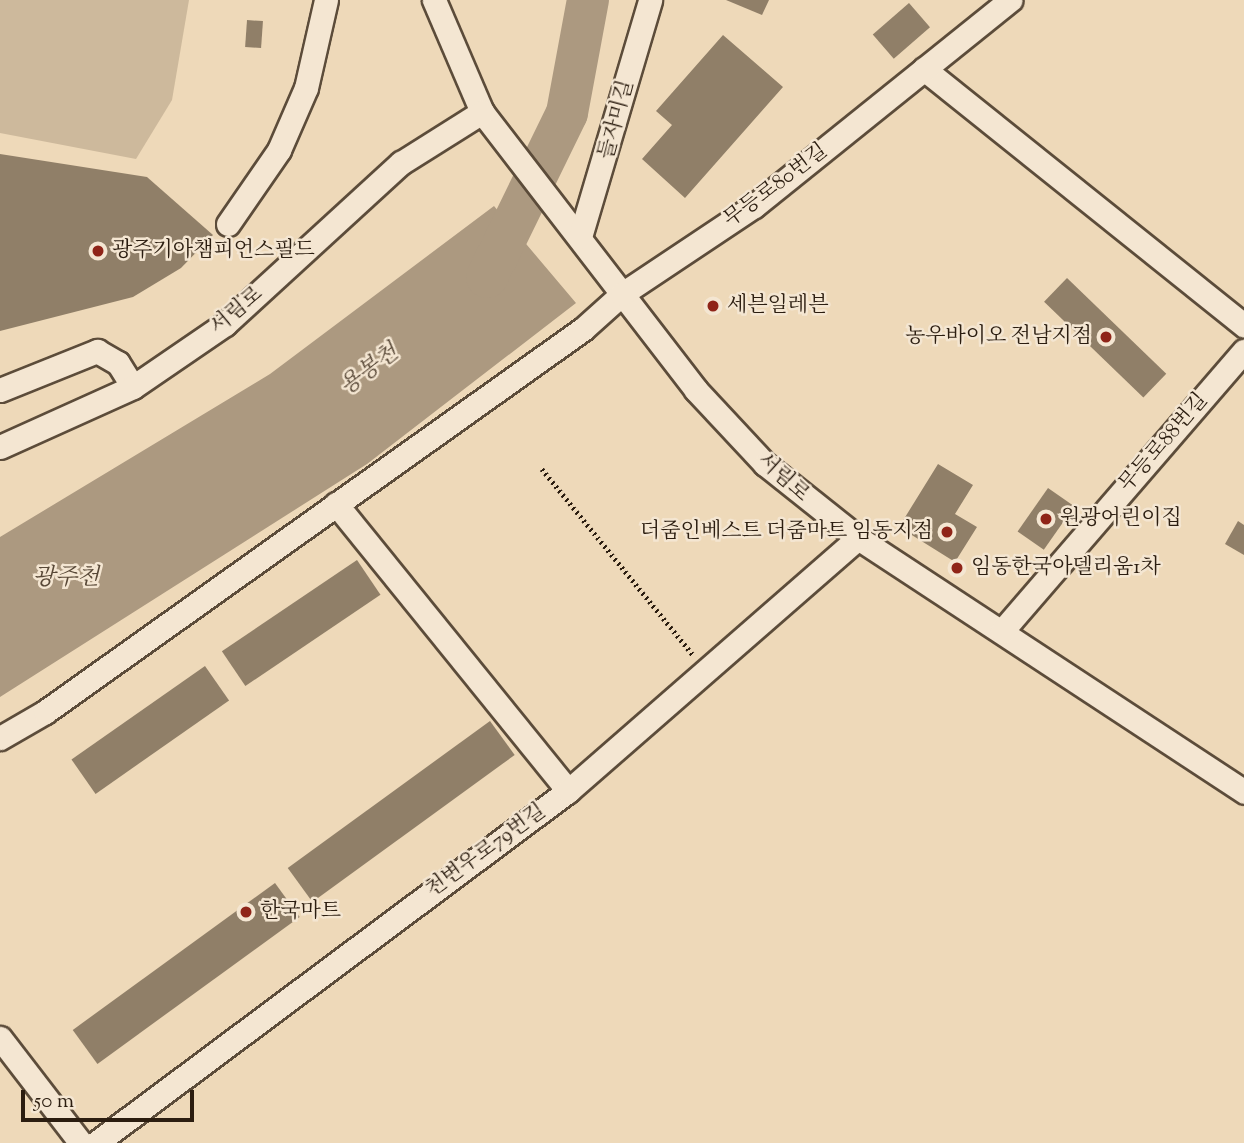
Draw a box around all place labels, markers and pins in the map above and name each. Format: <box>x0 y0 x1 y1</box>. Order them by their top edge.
place label: 광주기아챔피언스필드 <box>112 238 315 264</box>
marker: 광주기아챔피언스필드 <box>90 243 106 259</box>
place label: 세븐일레븐 <box>727 293 828 319</box>
marker: 세븐일레븐 <box>705 298 721 314</box>
place label: 농우바이오 전남지점 <box>905 324 1092 350</box>
marker: 농우바이오 전남지점 <box>1098 329 1114 345</box>
place label: 원광어린이집 <box>1060 506 1182 532</box>
marker: 원광어린이집 <box>1038 511 1054 527</box>
place label: 더줌인베스트 더줌마트 임동지점 <box>640 519 933 545</box>
marker: 더줌인베스트 더줌마트 임동지점 <box>939 524 955 540</box>
place label: 임동한국아델리움1차 <box>971 555 1161 581</box>
marker: 임동한국아델리움1차 <box>949 560 965 576</box>
place label: 한국마트 <box>260 899 341 925</box>
marker: 한국마트 <box>238 904 254 920</box>

